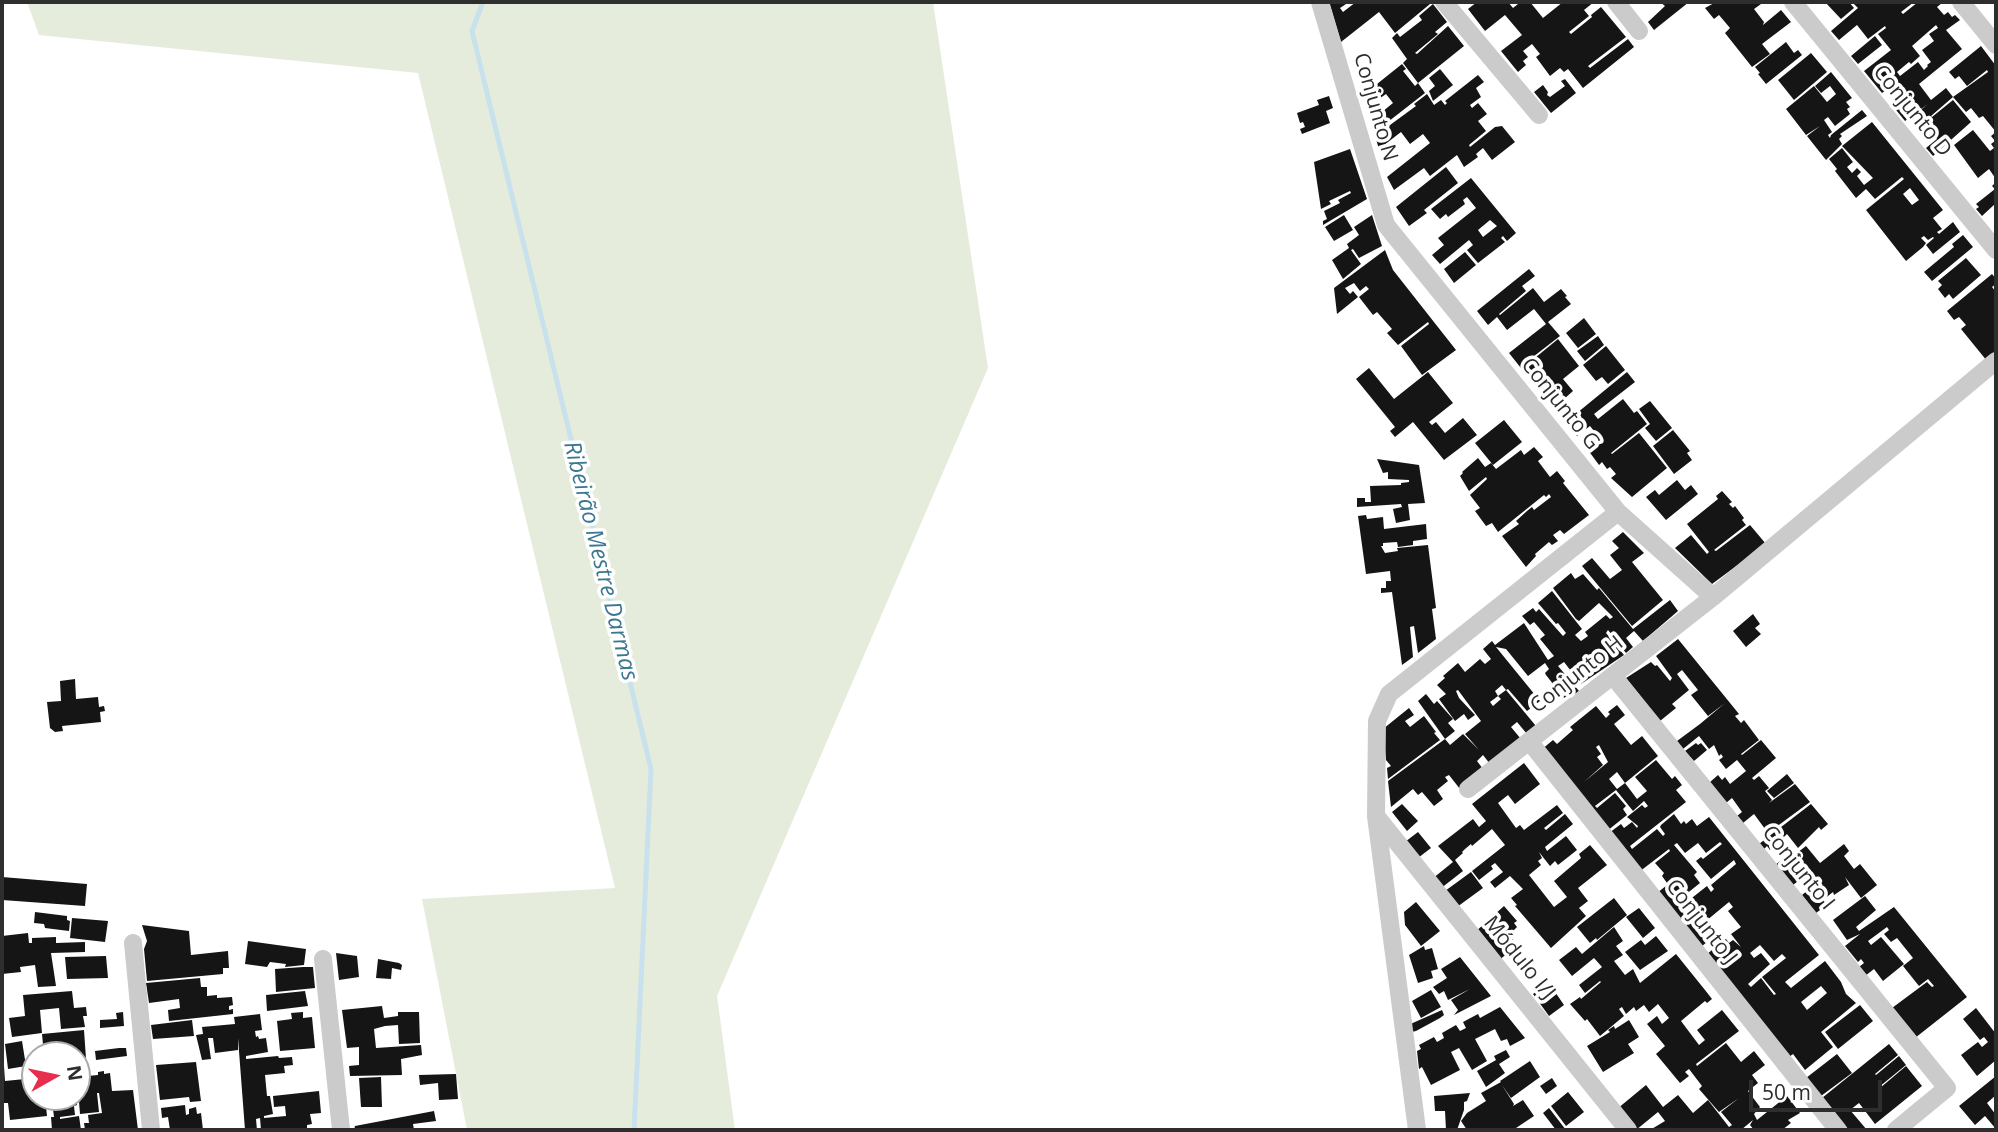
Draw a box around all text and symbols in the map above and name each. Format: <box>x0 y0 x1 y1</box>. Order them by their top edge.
street label: Conjunto N <box>1348 50 1402 164</box>
street label: Conjunto D <box>1867 60 1957 162</box>
street label: Conjunto G <box>1515 353 1605 455</box>
water label: Ribeirão Mestre Darmas <box>557 438 643 684</box>
street label: Conjunto H <box>1526 631 1628 719</box>
street label: Conjunto I <box>1756 821 1840 915</box>
street label: Conjunto J <box>1660 874 1742 970</box>
street label: Módulo I/J <box>1478 911 1560 1005</box>
north arrow <box>21 1041 91 1111</box>
text: N <box>61 1063 89 1083</box>
scale bar <box>1753 1066 1886 1110</box>
text: 50 m <box>1762 1078 1811 1106</box>

